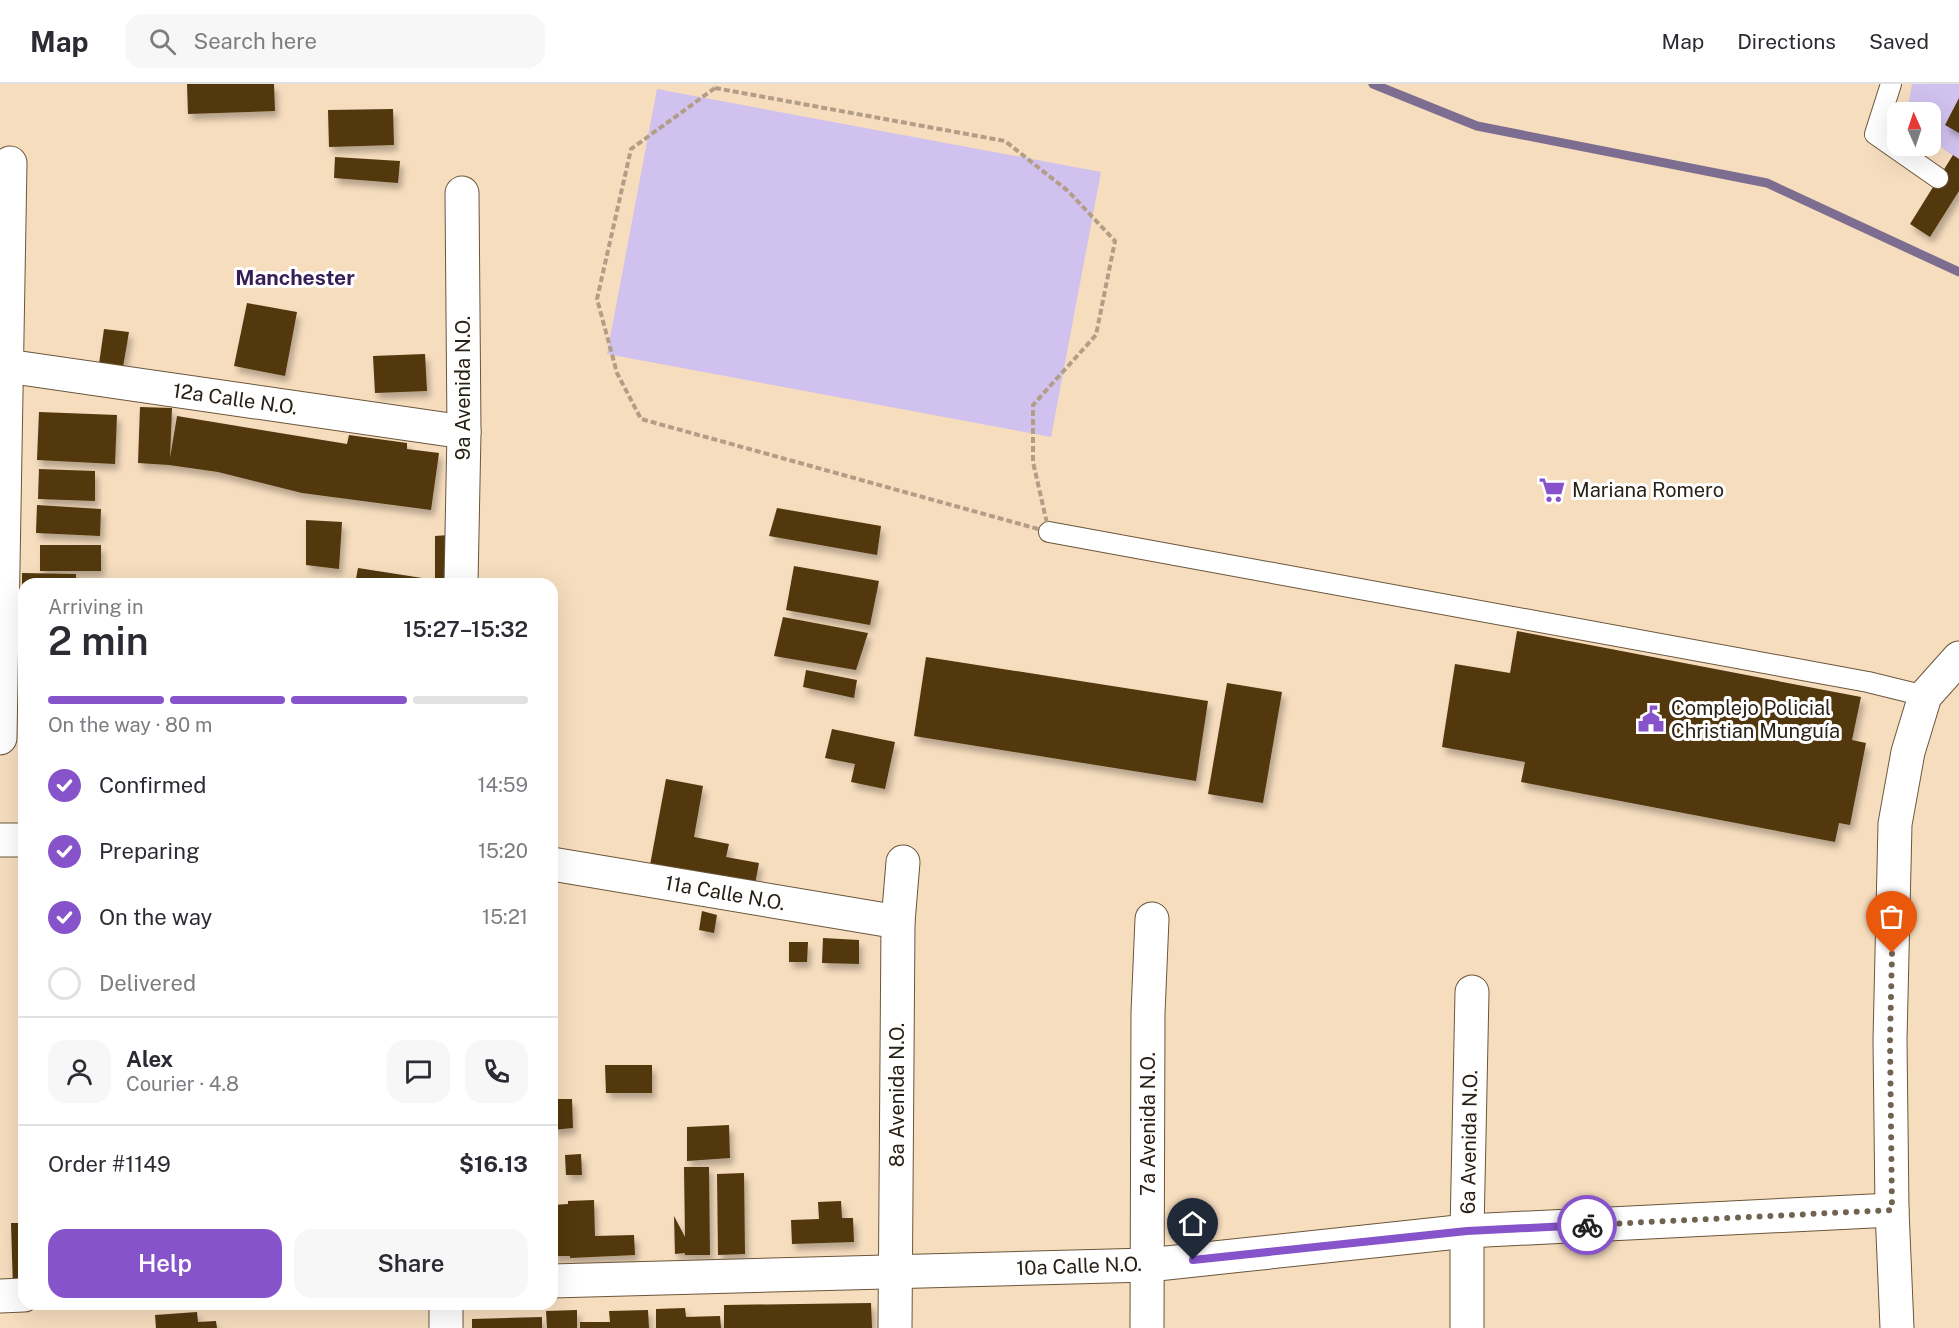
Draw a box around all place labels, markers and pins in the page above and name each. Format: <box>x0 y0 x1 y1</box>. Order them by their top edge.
supermarket icon: Mariana Romero <box>1537 475 1567 505</box>
place label: Mariana Romero <box>1572 478 1724 502</box>
place label: Complejo Policial Christian Munguía <box>1671 696 1840 743</box>
public building icon: Complejo Policial Christian Munguía <box>1636 704 1666 734</box>
pin <box>1866 891 1917 953</box>
pin <box>1167 1198 1218 1260</box>

